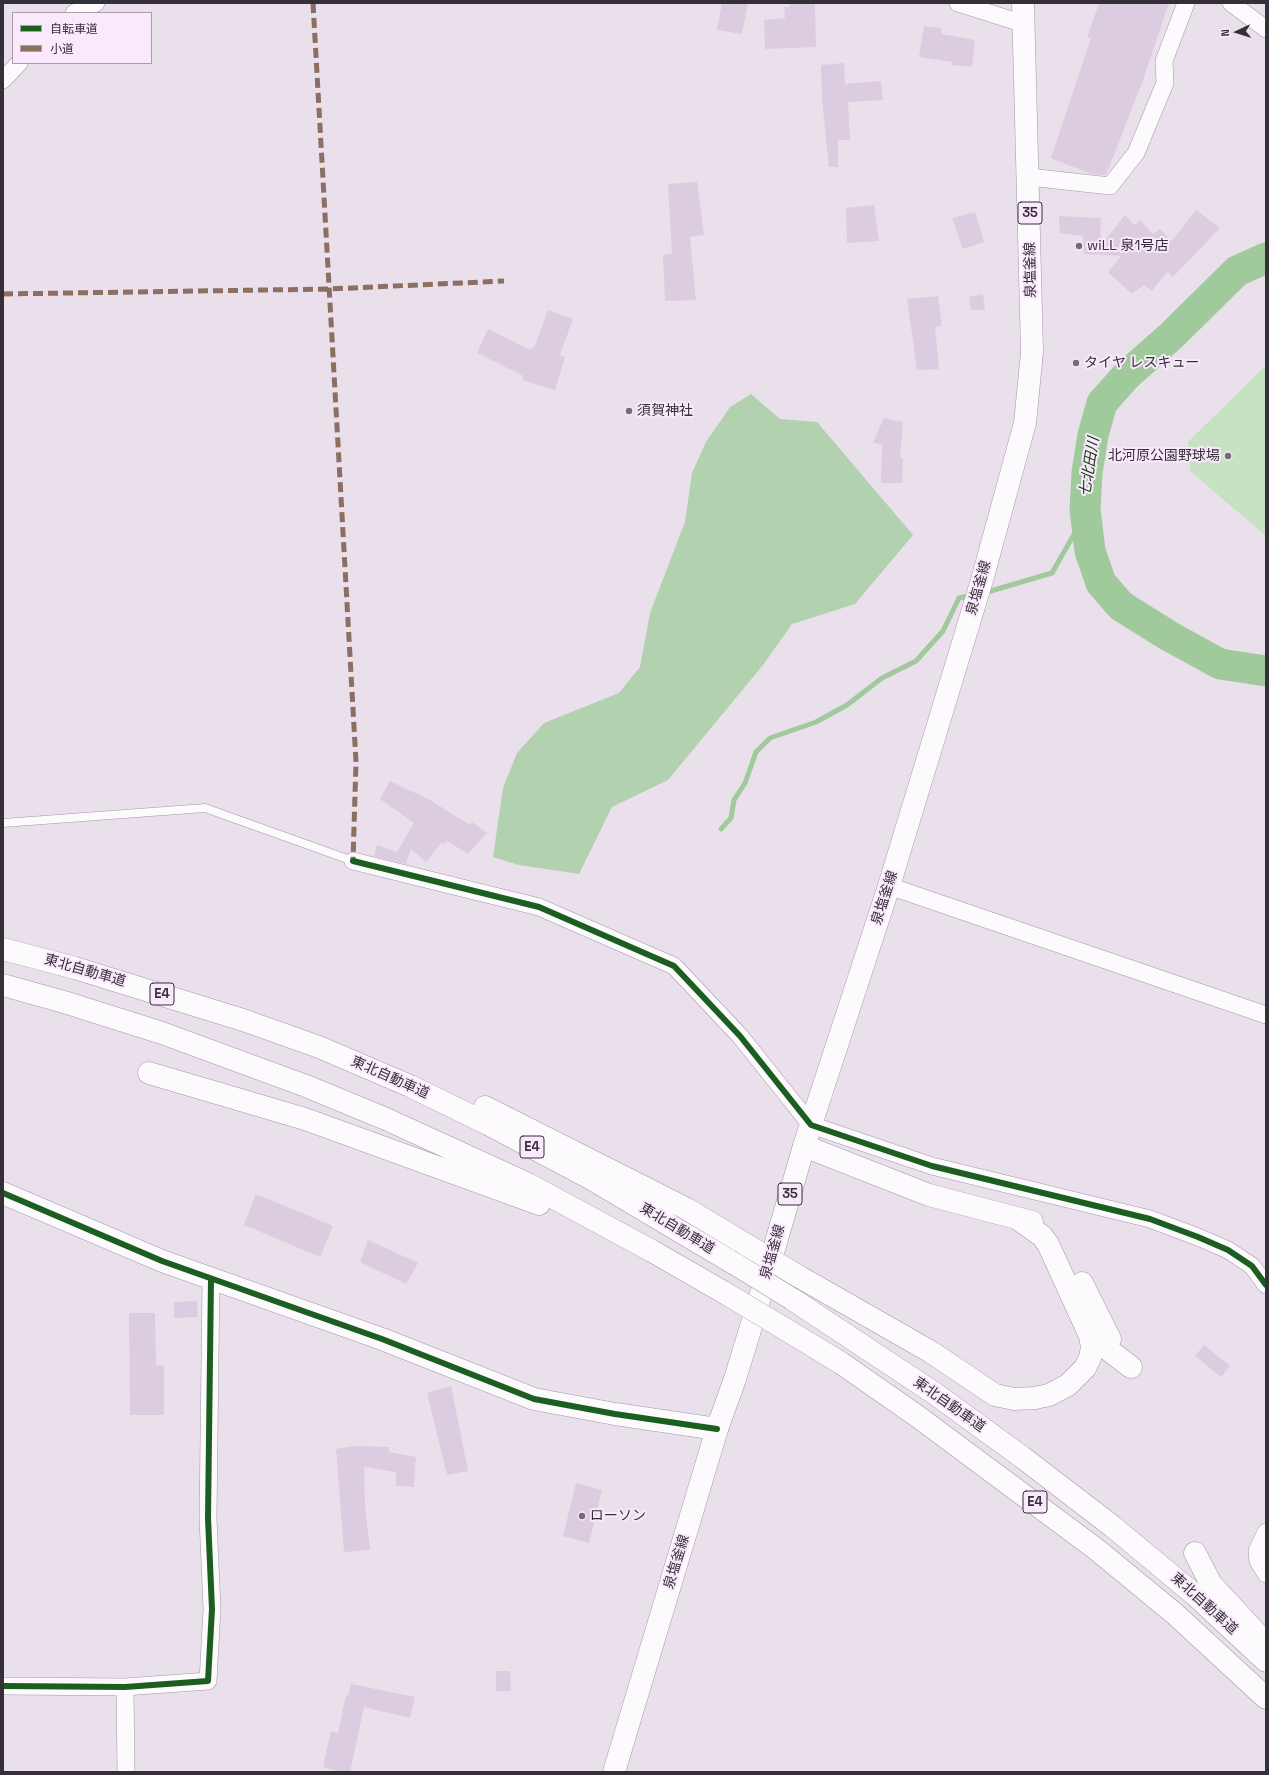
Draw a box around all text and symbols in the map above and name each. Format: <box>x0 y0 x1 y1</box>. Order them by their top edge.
legend <box>12 12 152 64</box>
north arrow <box>1217 12 1257 52</box>
text: 自転車道 <box>50 21 98 37</box>
text: N <box>1218 29 1232 37</box>
text: 小道 <box>50 41 74 57</box>
road number: 35 <box>1018 202 1042 224</box>
place label: wiLL 泉1号店 <box>1087 238 1168 254</box>
marker: wiLL 泉1号店 <box>1074 241 1084 251</box>
street label: 泉塩釜線 <box>1022 242 1040 298</box>
place label: タイヤ レスキュー <box>1084 355 1200 371</box>
marker: タイヤ レスキュー <box>1071 358 1081 368</box>
place label: 須賀神社 <box>637 403 693 419</box>
marker: 須賀神社 <box>624 406 634 416</box>
water label: 七北田川 <box>1076 436 1104 498</box>
place label: 北河原公園野球場 <box>1108 448 1220 464</box>
marker: 北河原公園野球場 <box>1223 451 1233 461</box>
street label: 泉塩釜線 <box>963 559 995 617</box>
street label: 泉塩釜線 <box>868 869 902 927</box>
street label: 東北自動車道 <box>42 951 128 991</box>
road number: E4 <box>150 983 174 1005</box>
street label: 東北自動車道 <box>348 1053 432 1103</box>
road number: E4 <box>520 1136 544 1158</box>
road number: 35 <box>778 1183 802 1205</box>
street label: 東北自動車道 <box>637 1200 717 1258</box>
street label: 泉塩釜線 <box>757 1223 789 1281</box>
street label: 東北自動車道 <box>910 1374 988 1436</box>
road number: E4 <box>1023 1491 1047 1513</box>
place label: ローソン <box>590 1508 646 1524</box>
marker: ローソン <box>577 1511 587 1521</box>
street label: 泉塩釜線 <box>661 1533 693 1591</box>
street label: 東北自動車道 <box>1167 1570 1241 1638</box>

